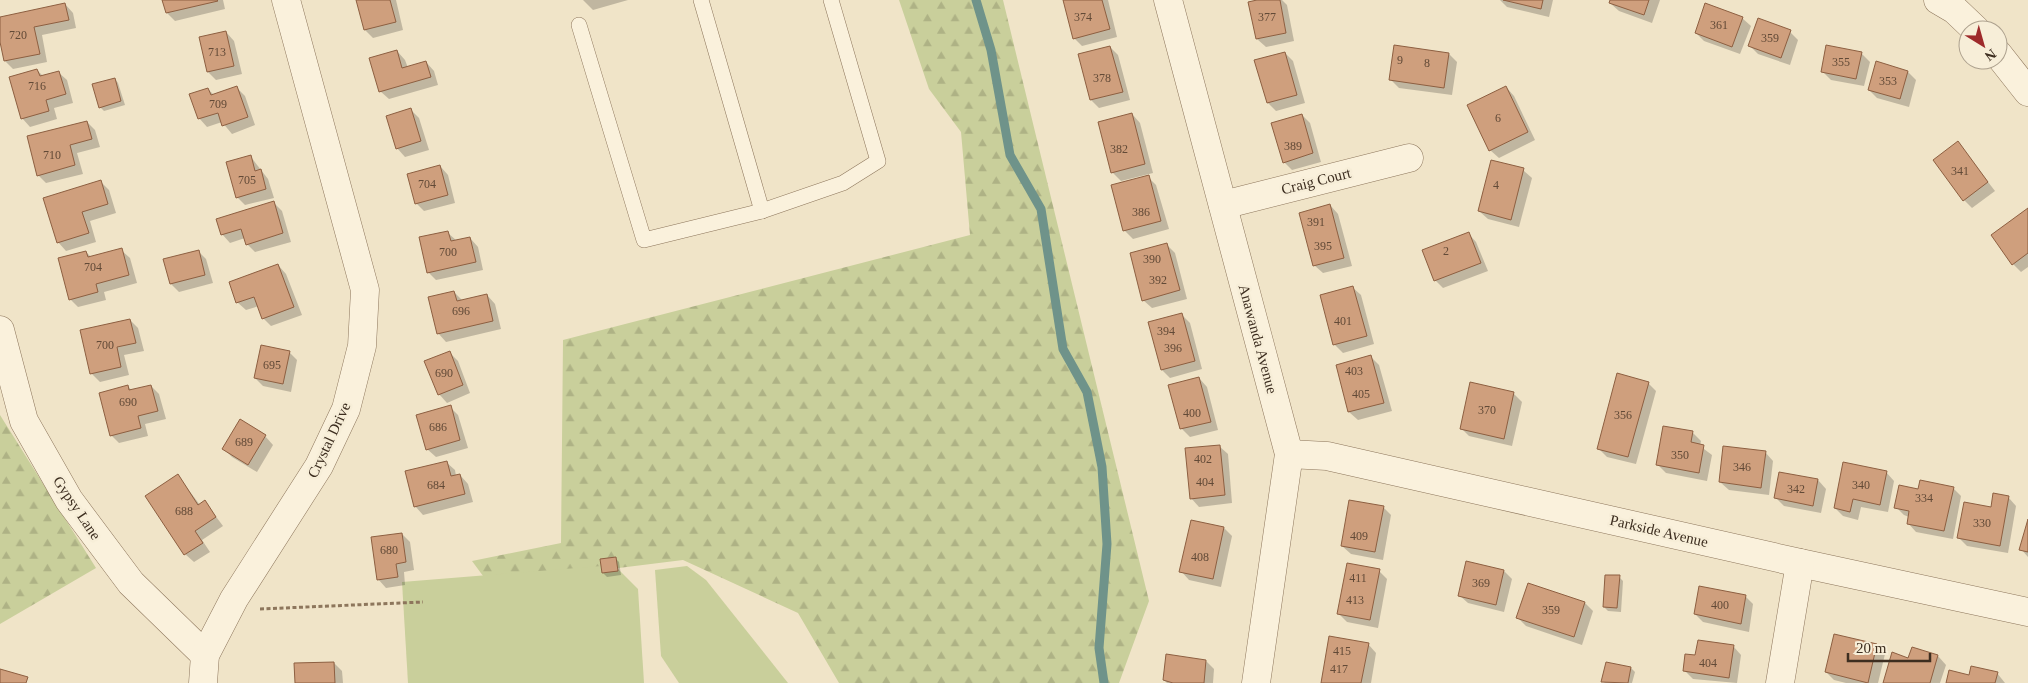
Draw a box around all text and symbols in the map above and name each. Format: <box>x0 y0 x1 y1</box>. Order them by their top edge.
house number: 374 <box>1074 10 1092 24</box>
house number: 377 <box>1258 10 1276 24</box>
house number: 361 <box>1710 18 1728 32</box>
north arrow <box>1958 20 2008 70</box>
house number: 720 <box>9 28 27 42</box>
house number: 359 <box>1761 31 1779 45</box>
house number: 713 <box>208 45 226 59</box>
text: N <box>1982 46 1999 64</box>
house number: 9 <box>1397 53 1403 67</box>
house number: 355 <box>1832 55 1850 69</box>
house number: 8 <box>1424 56 1430 70</box>
house number: 378 <box>1093 71 1111 85</box>
house number: 353 <box>1879 74 1897 88</box>
house number: 716 <box>28 79 46 93</box>
house number: 709 <box>209 97 227 111</box>
house number: 6 <box>1495 111 1501 125</box>
house number: 389 <box>1284 139 1302 153</box>
house number: 382 <box>1110 142 1128 156</box>
house number: 710 <box>43 148 61 162</box>
street label: Craig Court <box>1279 164 1353 197</box>
house number: 341 <box>1951 164 1969 178</box>
house number: 705 <box>238 173 256 187</box>
house number: 704 <box>418 177 436 191</box>
house number: 4 <box>1493 178 1499 192</box>
house number: 386 <box>1132 205 1150 219</box>
house number: 391 <box>1307 215 1325 229</box>
house number: 395 <box>1314 239 1332 253</box>
house number: 2 <box>1443 244 1449 258</box>
house number: 700 <box>439 245 457 259</box>
house number: 390 <box>1143 252 1161 266</box>
house number: 704 <box>84 260 102 274</box>
house number: 392 <box>1149 273 1167 287</box>
street label: Anawanda Avenue <box>1236 283 1280 396</box>
house number: 696 <box>452 304 470 318</box>
house number: 401 <box>1334 314 1352 328</box>
house number: 394 <box>1157 324 1175 338</box>
house number: 700 <box>96 338 114 352</box>
house number: 396 <box>1164 341 1182 355</box>
house number: 695 <box>263 358 281 372</box>
house number: 403 <box>1345 364 1363 378</box>
house number: 690 <box>435 366 453 380</box>
house number: 405 <box>1352 387 1370 401</box>
house number: 690 <box>119 395 137 409</box>
street label: Crystal Drive <box>305 399 354 480</box>
house number: 370 <box>1478 403 1496 417</box>
house number: 400 <box>1183 406 1201 420</box>
house number: 356 <box>1614 408 1632 422</box>
house number: 686 <box>429 420 447 434</box>
house number: 689 <box>235 435 253 449</box>
house number: 350 <box>1671 448 1689 462</box>
house number: 402 <box>1194 452 1212 466</box>
house number: 346 <box>1733 460 1751 474</box>
street label: Gypsy Lane <box>50 473 104 543</box>
house number: 404 <box>1196 475 1214 489</box>
house number: 684 <box>427 478 445 492</box>
house number: 340 <box>1852 478 1870 492</box>
house number: 342 <box>1787 482 1805 496</box>
house number: 334 <box>1915 491 1933 505</box>
house number: 688 <box>175 504 193 518</box>
street label: Parkside Avenue <box>1608 512 1710 550</box>
house number: 330 <box>1973 516 1991 530</box>
house number: 409 <box>1350 529 1368 543</box>
house number: 680 <box>380 543 398 557</box>
house number: 408 <box>1191 550 1209 564</box>
house number: 411 <box>1349 571 1367 585</box>
house number: 369 <box>1472 576 1490 590</box>
house number: 413 <box>1346 593 1364 607</box>
house number: 400 <box>1711 598 1729 612</box>
house number: 359 <box>1542 603 1560 617</box>
scale bar <box>1848 630 1930 662</box>
text: 20 m <box>1856 640 1887 656</box>
house number: 415 <box>1333 644 1351 658</box>
house number: 404 <box>1699 656 1717 670</box>
house number: 417 <box>1330 662 1348 676</box>

